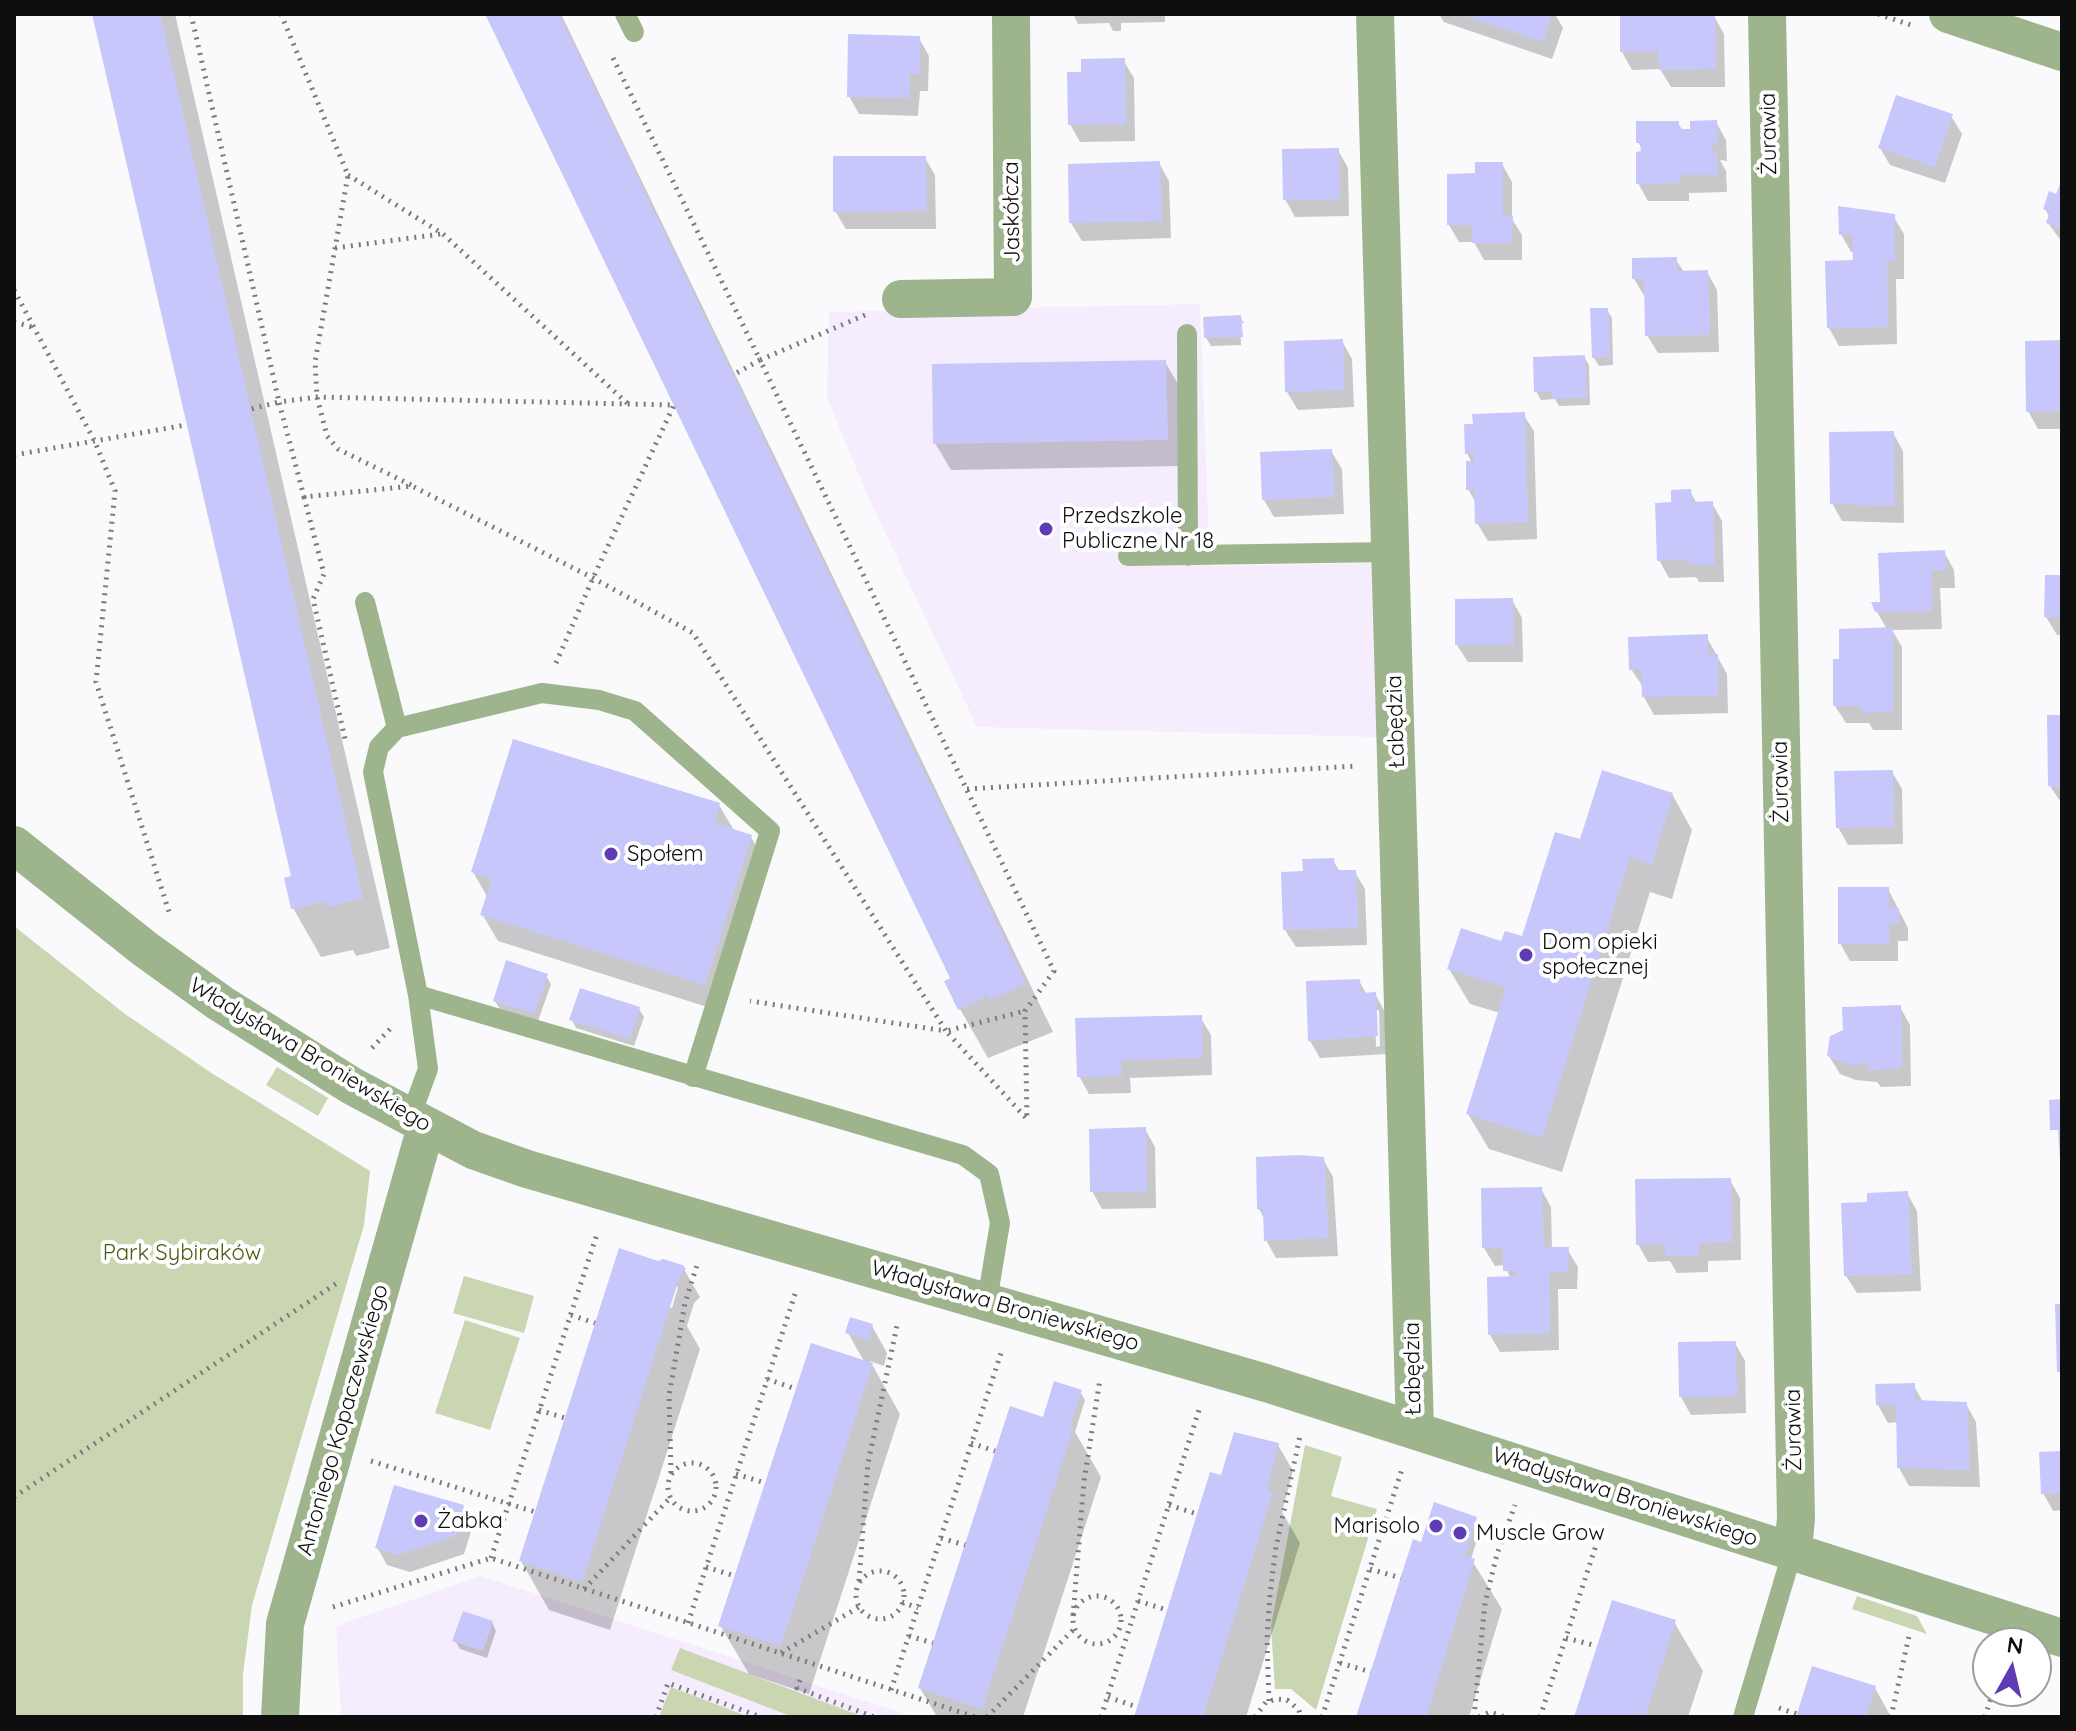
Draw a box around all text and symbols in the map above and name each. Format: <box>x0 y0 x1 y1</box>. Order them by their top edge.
street label: Żurawia <box>1755 92 1783 176</box>
street label: Jaskółcza <box>998 161 1026 263</box>
place label: Przedszkole Publiczne Nr 18 <box>1062 503 1214 554</box>
marker: Przedszkole Publiczne Nr 18 <box>1037 520 1055 538</box>
street label: Łabędzia <box>1381 675 1411 769</box>
street label: Żurawia <box>1767 740 1795 824</box>
place label: Społem <box>627 841 704 867</box>
marker: Społem <box>602 845 620 863</box>
place label: Dom opieki społecznej <box>1542 929 1658 980</box>
marker: Dom opieki społecznej <box>1517 946 1535 964</box>
street label: Władysława Broniewskiego <box>184 972 436 1138</box>
park label: Park Sybiraków <box>103 1240 261 1266</box>
street label: Władysława Broniewskiego <box>868 1255 1142 1357</box>
street label: Antoniego Kopaczewskiego <box>292 1282 394 1558</box>
street label: Łabędzia <box>1399 1322 1427 1416</box>
street label: Żurawia <box>1780 1388 1808 1472</box>
street label: Władysława Broniewskiego <box>1489 1442 1761 1552</box>
place label: Żabka <box>437 1508 503 1534</box>
marker: Żabka <box>412 1512 430 1530</box>
place label: Marisolo <box>1334 1513 1420 1539</box>
marker: Marisolo <box>1427 1517 1445 1535</box>
place label: Muscle Grow <box>1476 1520 1605 1546</box>
marker: Muscle Grow <box>1451 1524 1469 1542</box>
north arrow <box>1972 1627 2052 1707</box>
text: N <box>2005 1630 2025 1660</box>

